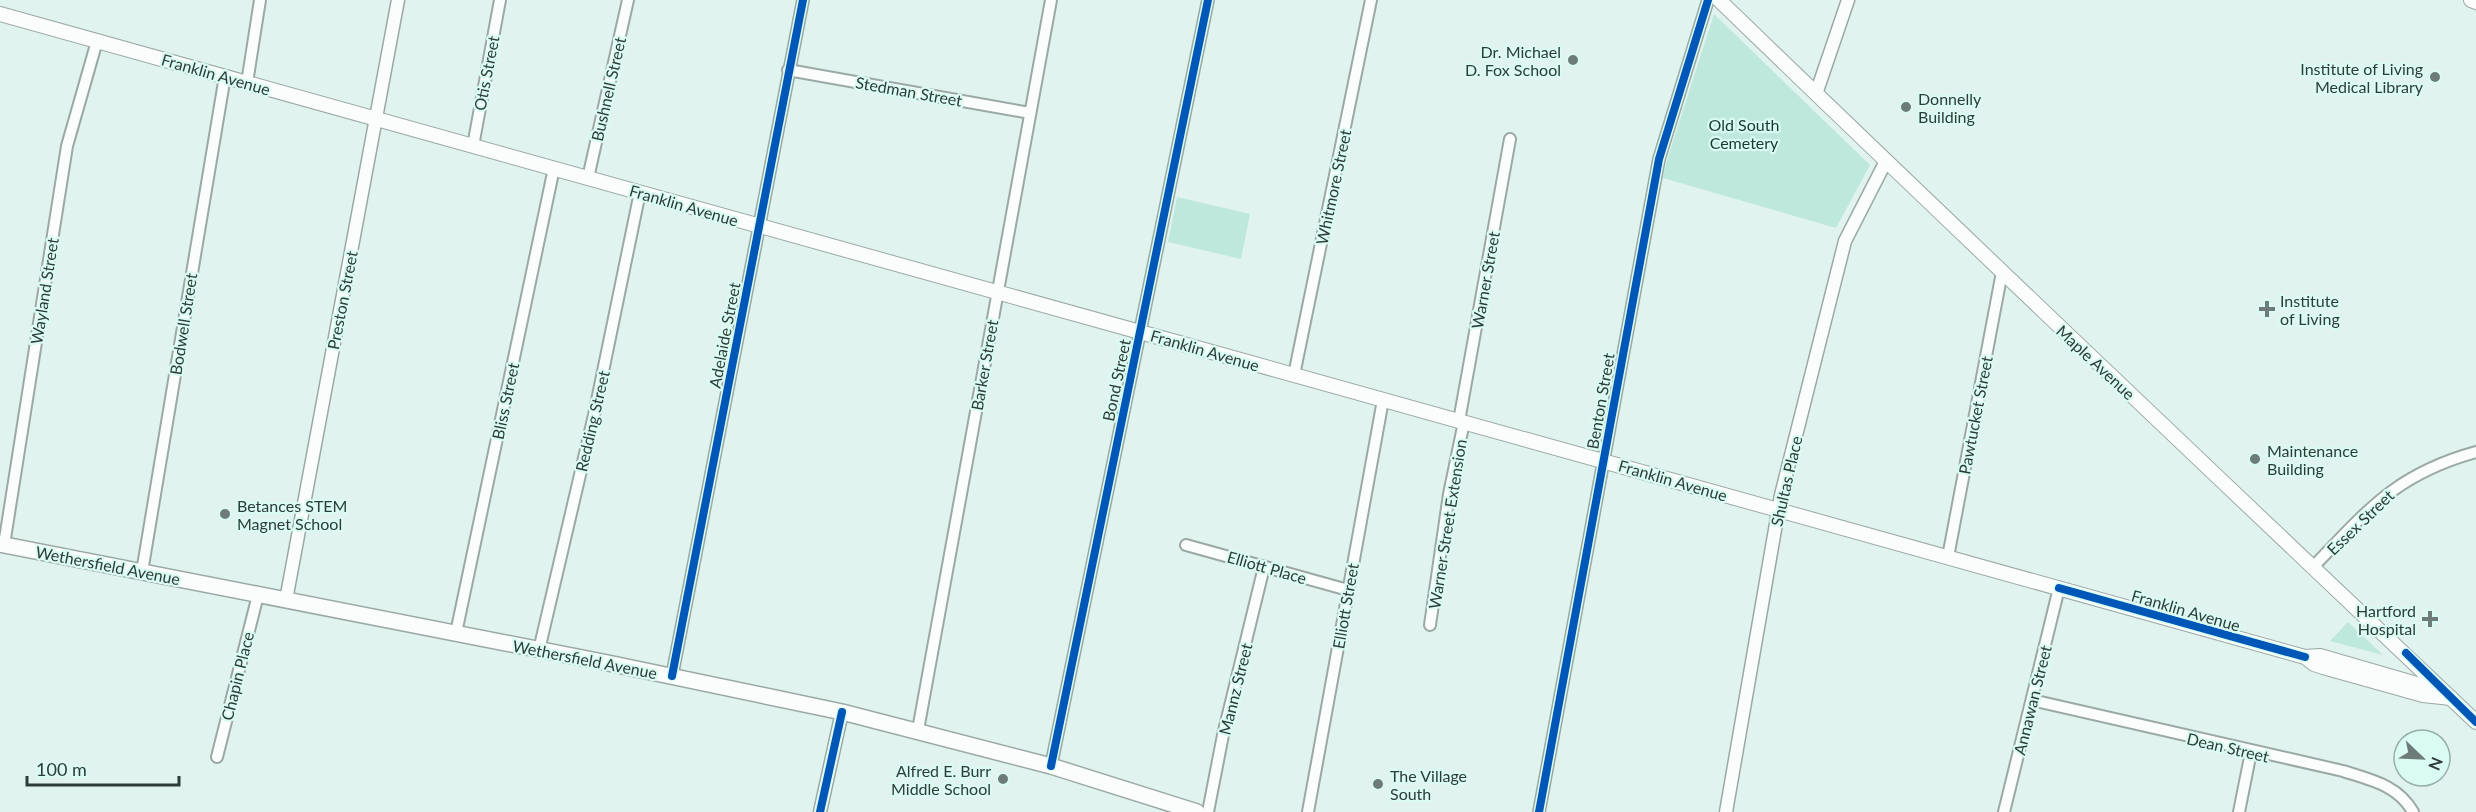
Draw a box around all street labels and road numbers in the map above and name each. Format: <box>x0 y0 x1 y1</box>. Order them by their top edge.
street label: Otis Street <box>469 34 503 112</box>
street label: Bushnell Street <box>587 35 629 143</box>
street label: Franklin Avenue <box>159 49 273 99</box>
street label: Stedman Street <box>854 72 964 110</box>
street label: Whitmore Street <box>1312 127 1355 246</box>
street label: Franklin Avenue <box>627 180 741 230</box>
street label: Warner Street <box>1467 230 1503 330</box>
street label: Wayland Street <box>26 236 62 346</box>
street label: Preston Street <box>323 249 361 351</box>
street label: Bodwell Street <box>166 271 200 376</box>
street label: Adelaide Street <box>704 280 744 389</box>
street label: Barker Street <box>967 318 1001 412</box>
street label: Maple Avenue <box>2053 321 2139 403</box>
street label: Franklin Avenue <box>1148 325 1262 375</box>
street label: Bond Street <box>1098 337 1134 423</box>
street label: Benton Street <box>1582 351 1618 451</box>
street label: Pawtucket Street <box>1954 354 1996 476</box>
street label: Bliss Street <box>488 361 522 441</box>
street label: Redding Street <box>571 368 613 473</box>
street label: Shultas Place <box>1766 434 1806 528</box>
street label: Warner Street Extension <box>1424 438 1470 610</box>
street label: Franklin Avenue <box>1616 455 1730 505</box>
street label: Essex Street <box>2323 485 2398 559</box>
street label: Wethersfield Avenue <box>34 542 182 588</box>
street label: Elliott Place <box>1225 547 1309 587</box>
street label: Elliott Street <box>1328 561 1362 650</box>
street label: Franklin Avenue <box>2129 585 2243 635</box>
street label: Chapin Place <box>217 630 257 722</box>
street label: Wethersfield Avenue <box>511 636 659 682</box>
street label: Mannz Street <box>1214 641 1256 737</box>
street label: Annawan Street <box>2009 643 2055 757</box>
street label: Dean Street <box>2185 728 2271 766</box>

